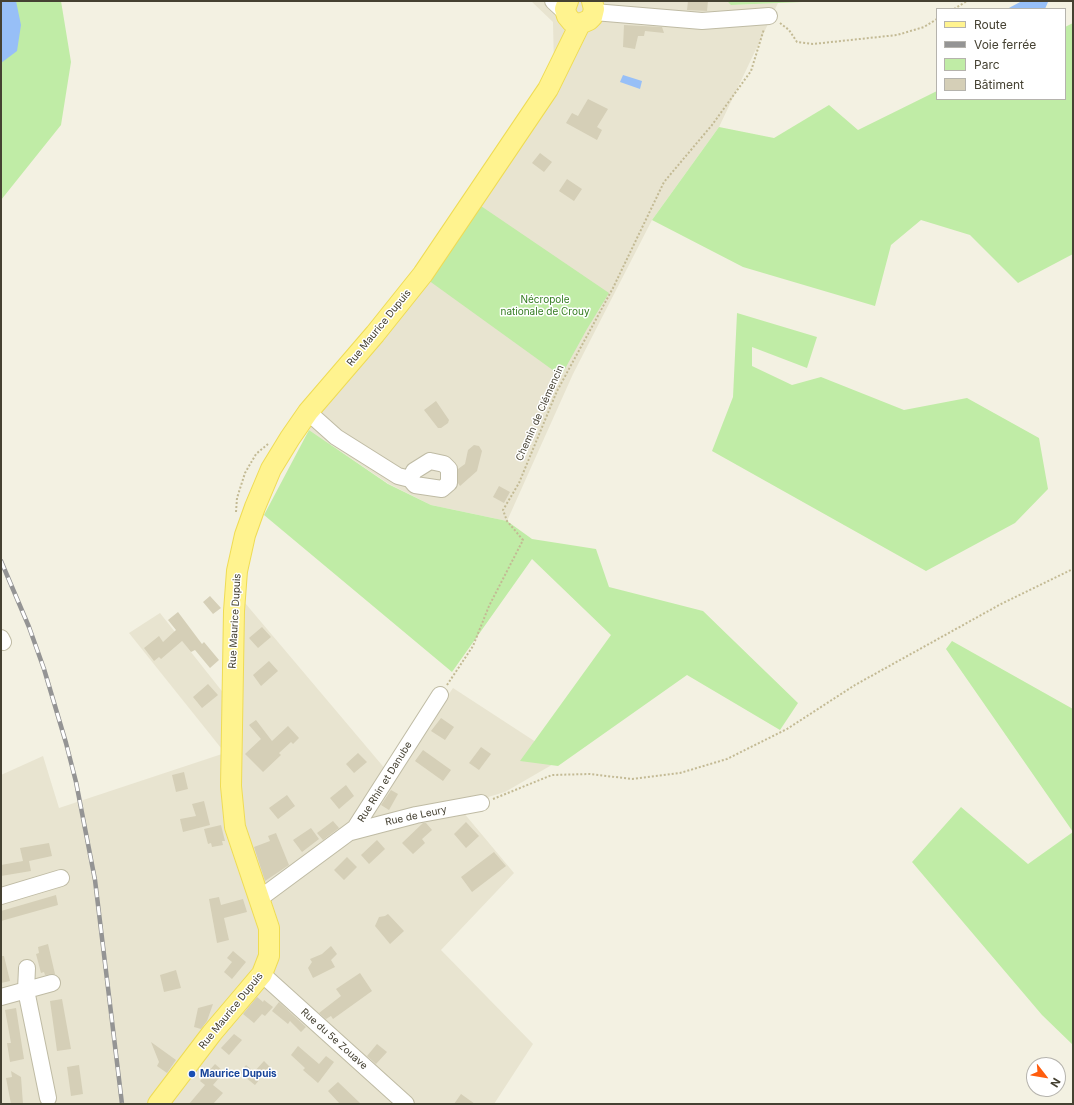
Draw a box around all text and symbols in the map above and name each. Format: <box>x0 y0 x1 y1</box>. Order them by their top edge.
legend <box>936 8 1066 100</box>
text: Route <box>974 17 1007 32</box>
text: Voie ferrée <box>974 37 1036 52</box>
text: Parc <box>974 57 1000 72</box>
text: Bâtiment <box>974 77 1024 92</box>
street label: Rue Maurice Dupuis <box>344 287 414 369</box>
park label: Nécropole nationale de Crouy <box>501 294 589 318</box>
street label: Chemin de Clémencin <box>513 363 567 463</box>
street label: Rue Maurice Dupuis <box>227 573 243 669</box>
street label: Rue Rhin et Danube <box>355 739 415 825</box>
street label: Rue de Leury <box>384 804 448 828</box>
street label: Rue Maurice Dupuis <box>196 970 266 1052</box>
street label: Rue du 5e Zouave <box>298 1006 370 1072</box>
north arrow <box>1026 1057 1066 1097</box>
place label: Maurice Dupuis <box>200 1068 277 1080</box>
marker: Maurice Dupuis <box>187 1069 197 1079</box>
text: N <box>1047 1075 1064 1090</box>

